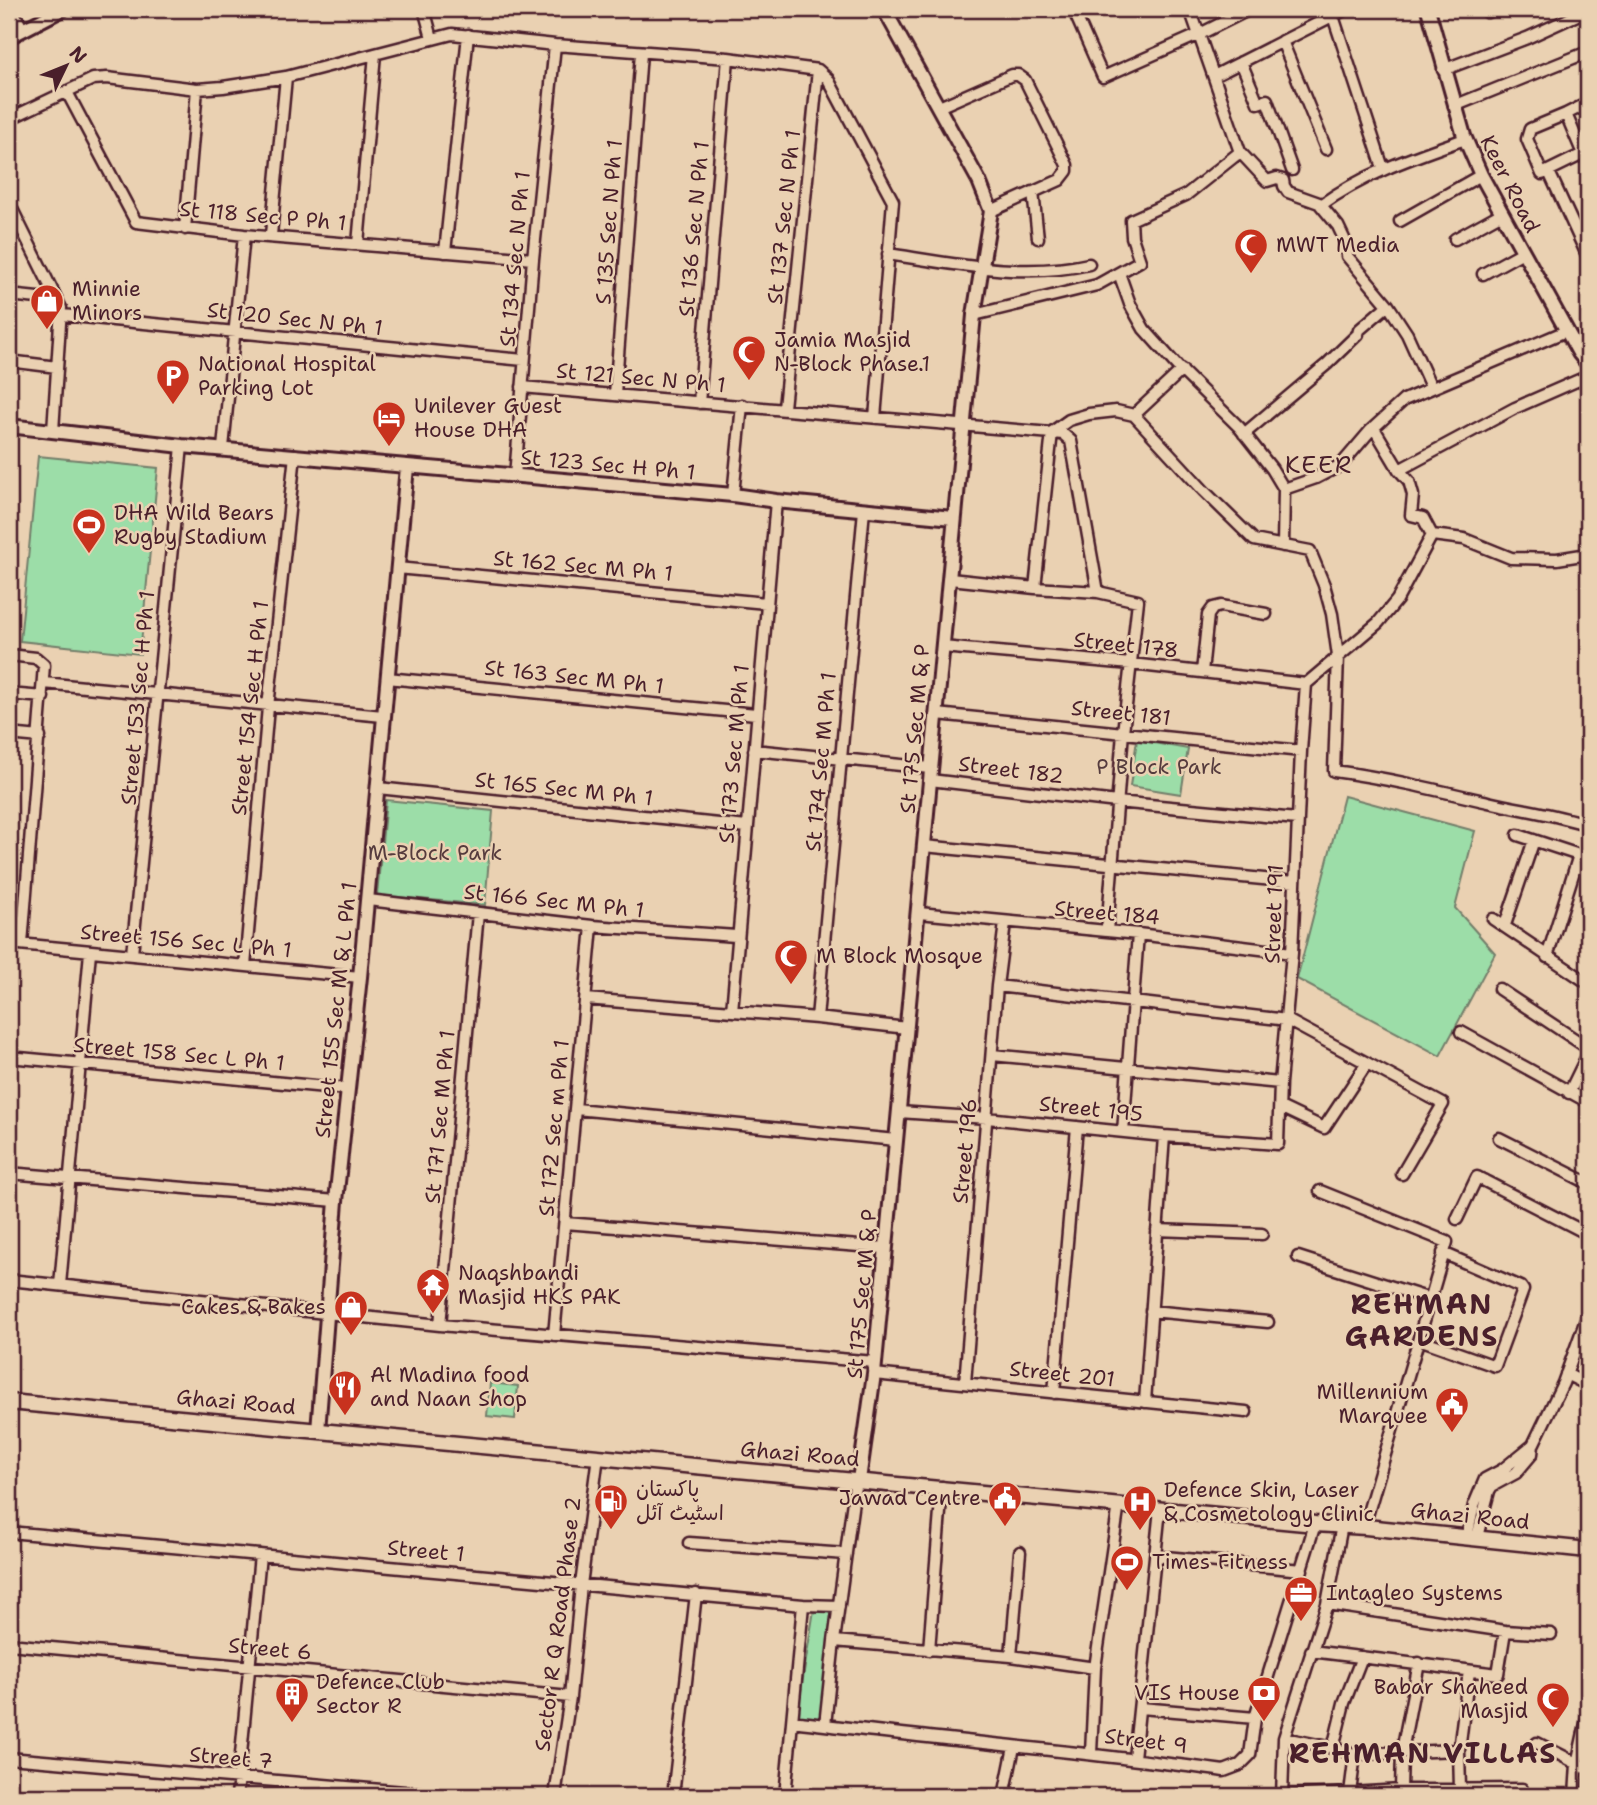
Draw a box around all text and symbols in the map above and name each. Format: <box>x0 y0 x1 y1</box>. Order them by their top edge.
north arrow <box>32 32 102 102</box>
text: N <box>64 41 92 69</box>
street label: St 137 Sec N Ph 1 <box>761 128 807 306</box>
street label: Keer Road <box>1474 131 1546 237</box>
street label: S 135 Sec N Ph 1 <box>589 138 629 306</box>
street label: St 136 Sec N Ph 1 <box>672 140 716 318</box>
street label: St 134 Sec N Ph 1 <box>493 170 537 348</box>
street label: St 118 Sec P Ph 1 <box>178 195 348 237</box>
mosque icon: MWT Media <box>1232 226 1270 275</box>
place label: MWT Media <box>1276 231 1399 259</box>
place label: Minnie Minors <box>72 275 143 327</box>
shop icon: Minnie Minors <box>28 282 66 331</box>
street label: St 120 Sec N Ph 1 <box>206 296 384 342</box>
place label: Jamia Masjid N-Block Phase.1 <box>774 326 930 378</box>
mosque icon: Jamia Masjid N-Block Phase.1 <box>730 333 768 382</box>
place label: National Hospital Parking Lot <box>198 350 377 402</box>
parking icon: National Hospital Parking Lot <box>154 357 192 406</box>
street label: St 121 Sec N Ph 1 <box>555 357 727 399</box>
place label: Unilever Guest House DHA <box>414 392 562 444</box>
hotel icon: Unilever Guest House DHA <box>370 399 408 448</box>
street label: St 123 Sec H Ph 1 <box>519 443 697 487</box>
district label: KEER <box>1285 449 1353 481</box>
place label: DHA Wild Bears Rugby Stadium <box>114 499 274 551</box>
sports icon: DHA Wild Bears Rugby Stadium <box>70 506 108 555</box>
street label: St 162 Sec M Ph 1 <box>492 544 674 588</box>
street label: Street 153 Sec H Ph 1 <box>115 590 161 806</box>
street label: Street 154 Sec H Ph 1 <box>225 599 275 817</box>
street label: Street 178 <box>1072 626 1180 664</box>
street label: St 175 Sec M & P <box>894 643 936 815</box>
street label: St 163 Sec M Ph 1 <box>483 654 665 700</box>
street label: St 173 Sec M Ph 1 <box>712 663 756 845</box>
street label: St 174 Sec M Ph 1 <box>799 671 843 853</box>
street label: Street 181 <box>1070 694 1172 732</box>
street label: Street 182 <box>957 750 1065 790</box>
park label: P Block Park <box>1096 753 1222 781</box>
street label: St 165 Sec M Ph 1 <box>474 766 654 812</box>
park label: M-Block Park <box>368 839 502 867</box>
street label: Street 191 <box>1258 864 1290 964</box>
street label: St 166 Sec M Ph 1 <box>463 878 645 924</box>
street label: Street 155 Sec M & L Ph 1 <box>309 880 363 1140</box>
street label: Street 184 <box>1053 894 1161 932</box>
street label: Street 156 Sec L Ph 1 <box>79 918 293 964</box>
mosque icon: M Block Mosque <box>772 937 810 986</box>
place label: M Block Mosque <box>816 942 983 970</box>
street label: St 171 Sec M Ph 1 <box>418 1029 462 1205</box>
street label: Street 158 Sec L Ph 1 <box>72 1031 286 1077</box>
street label: St 172 Sec m Ph 1 <box>532 1038 576 1218</box>
street label: Street 195 <box>1038 1090 1144 1128</box>
street label: Street 196 <box>946 1097 984 1205</box>
street label: St 175 Sec M & P <box>841 1208 883 1380</box>
place label: Naqshbandi Masjid HKS PAK <box>458 1259 621 1311</box>
temple icon: Naqshbandi Masjid HKS PAK <box>414 1266 452 1315</box>
district label: REHMAN GARDENS <box>1345 1285 1499 1355</box>
shop icon: Cakes & Bakes <box>332 1288 370 1337</box>
place label: Cakes & Bakes <box>181 1293 326 1321</box>
street label: Street 201 <box>1008 1355 1116 1393</box>
place label: Al Madina food and Naan Shop <box>370 1361 529 1413</box>
restaurant icon: Al Madina food and Naan Shop <box>326 1368 364 1417</box>
place label: Millennium Marquee <box>1317 1378 1428 1430</box>
street label: Ghazi Road <box>175 1383 297 1421</box>
public building icon: Millennium Marquee <box>1433 1385 1471 1434</box>
street label: Ghazi Road <box>739 1435 861 1473</box>
place label: پاکستان اسٹیٹ آئل <box>636 1475 724 1527</box>
place label: Defence Skin, Laser & Cosmetology Clinic <box>1164 1476 1374 1528</box>
public building icon: Jawad Centre <box>986 1479 1024 1528</box>
fuel station icon: پاکستان اسٹیٹ آئل <box>592 1482 630 1531</box>
hospital icon: Defence Skin, Laser & Cosmetology Clinic <box>1121 1483 1159 1532</box>
place label: Jawad Centre <box>838 1484 981 1512</box>
street label: Sector R Q Road Phase 2 <box>528 1495 588 1753</box>
street label: Ghazi Road <box>1409 1496 1531 1536</box>
street label: Street 1 <box>386 1534 466 1568</box>
sports icon: Times Fitness <box>1108 1543 1146 1592</box>
place label: Times Fitness <box>1152 1548 1288 1576</box>
office icon: Intagleo Systems <box>1282 1574 1320 1623</box>
place label: Intagleo Systems <box>1326 1579 1503 1607</box>
street label: Street 6 <box>227 1631 313 1667</box>
place label: Defence Club Sector R <box>316 1668 445 1720</box>
place label: Babar Shaheed Masjid <box>1374 1673 1528 1725</box>
bank icon: VIS House <box>1245 1674 1283 1723</box>
building icon: Defence Club Sector R <box>273 1675 311 1724</box>
place label: VIS House <box>1134 1679 1240 1707</box>
mosque icon: Babar Shaheed Masjid <box>1534 1680 1572 1729</box>
street label: Street 9 <box>1103 1722 1189 1760</box>
district label: REHMAN VILLAS <box>1289 1734 1557 1772</box>
street label: Street 7 <box>188 1740 274 1776</box>

